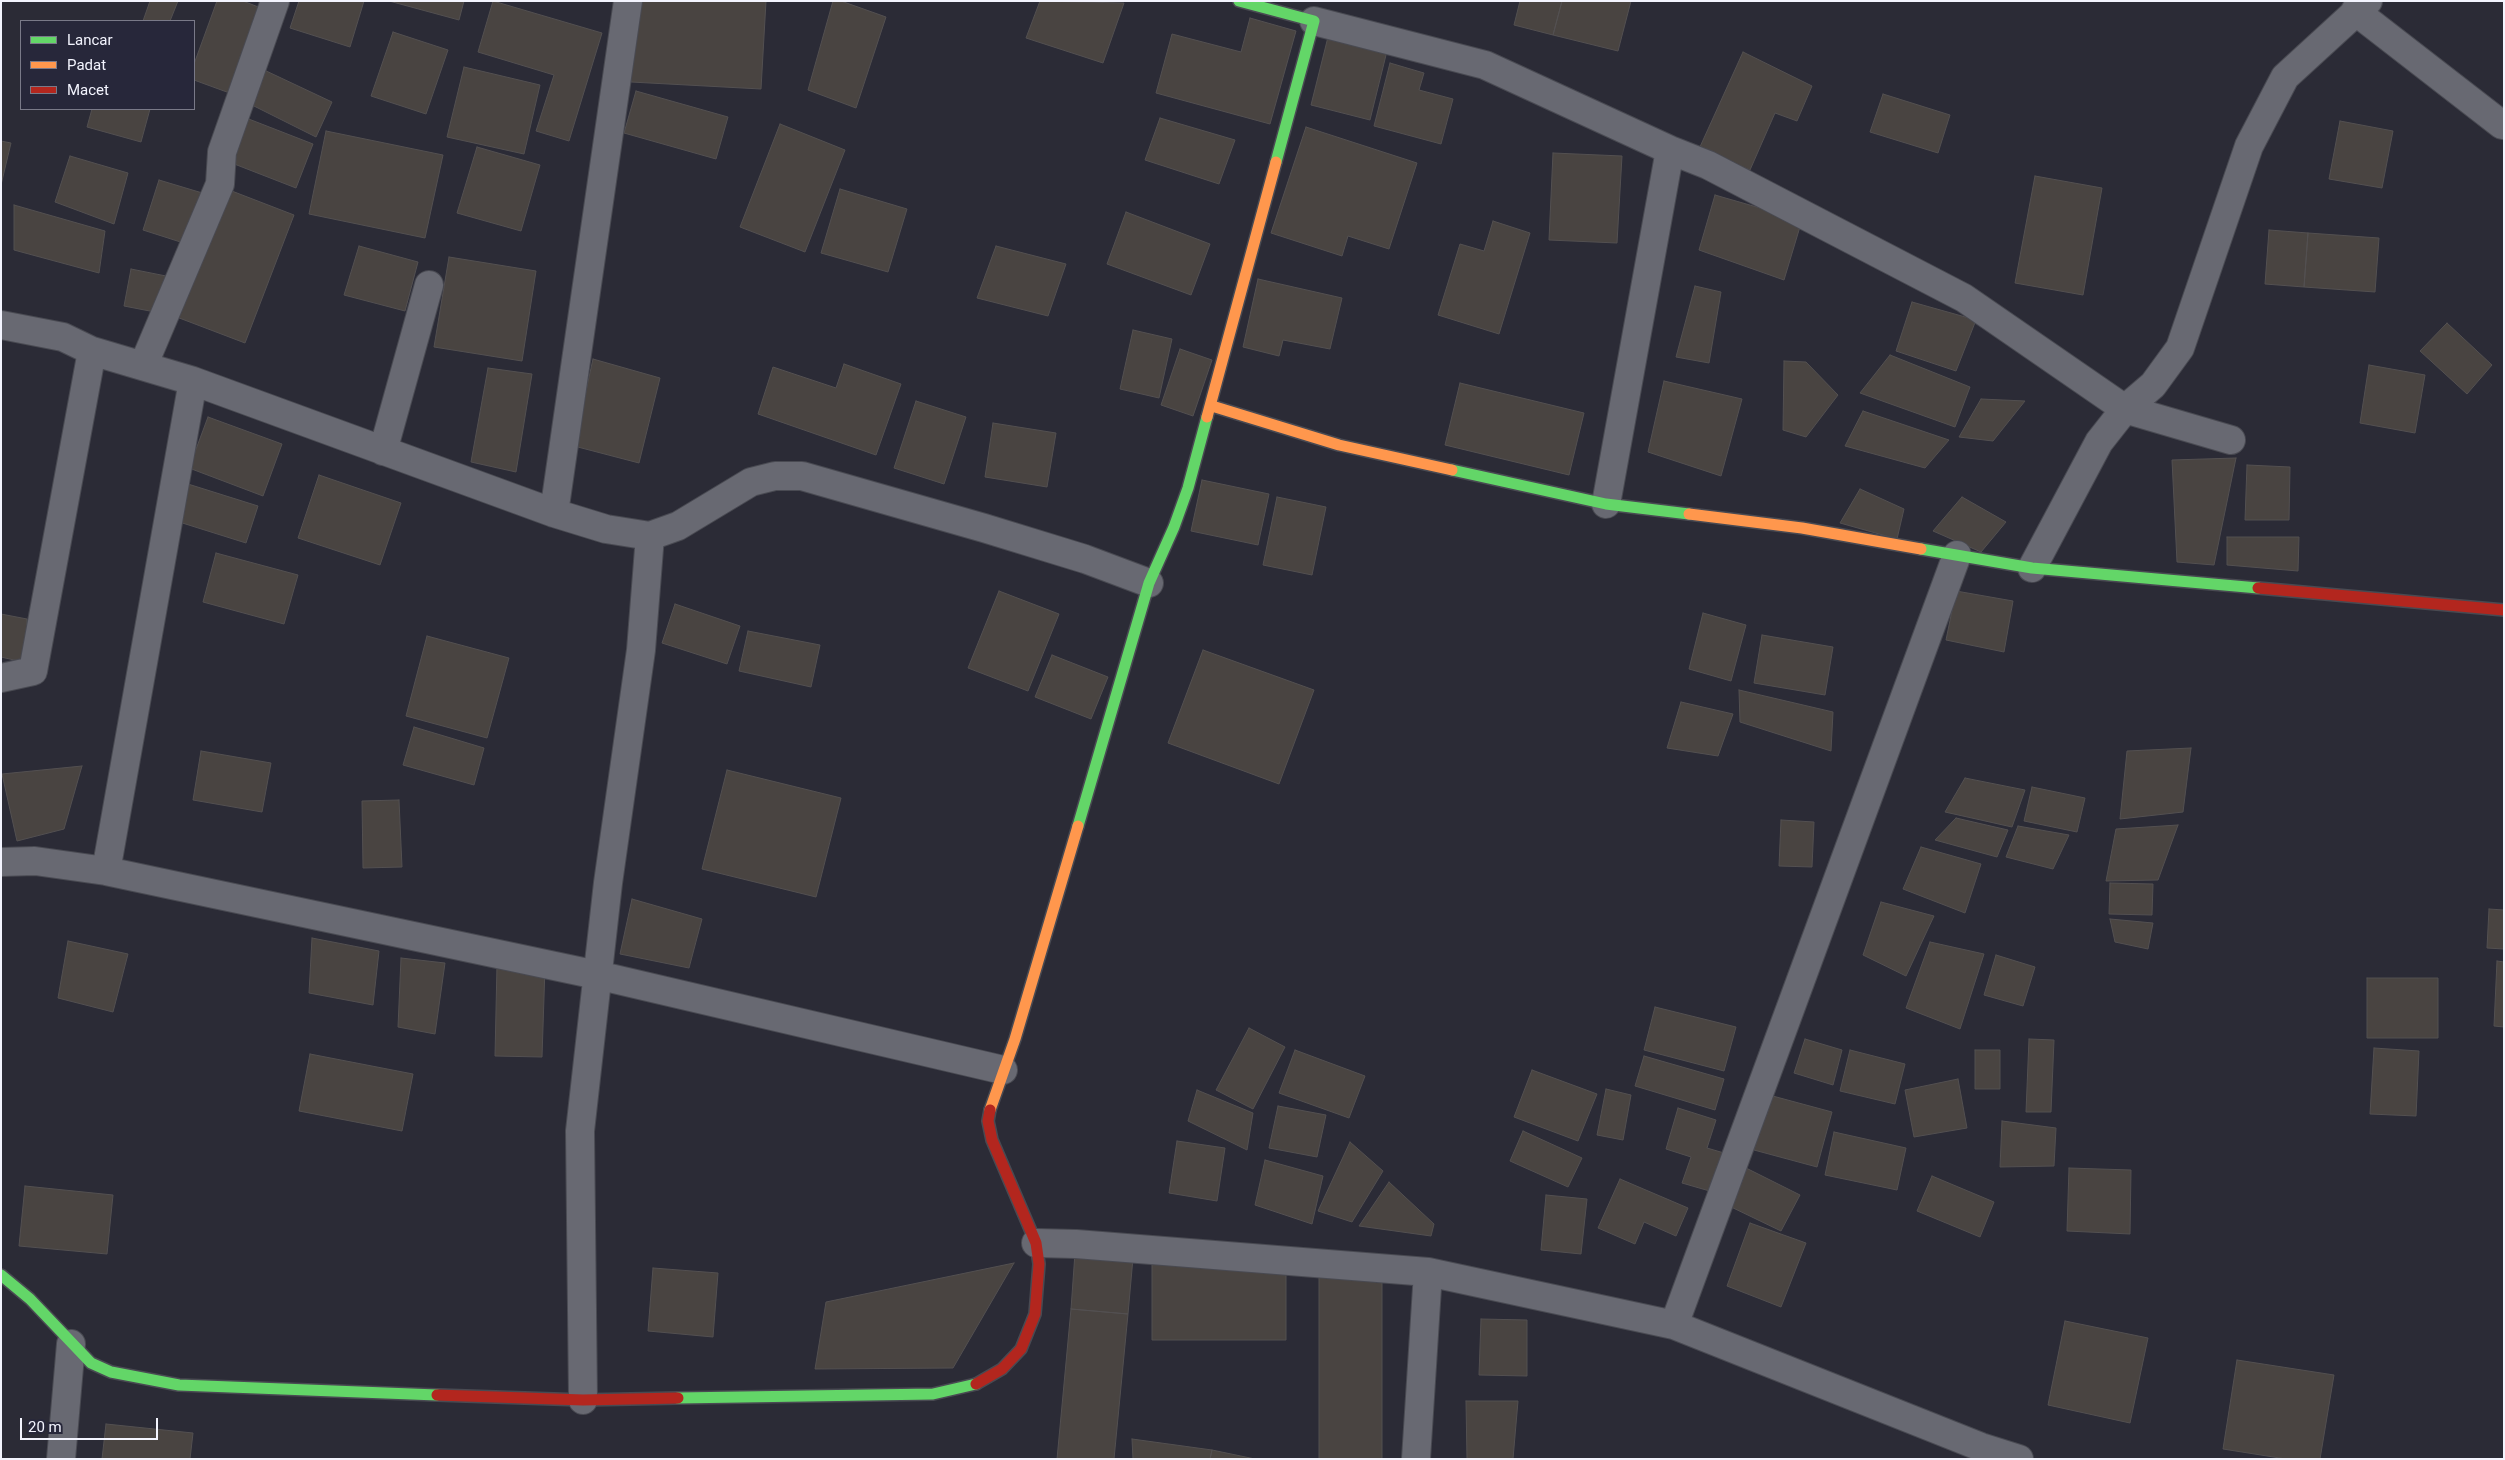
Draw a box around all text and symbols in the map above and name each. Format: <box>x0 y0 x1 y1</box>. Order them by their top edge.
legend <box>20 20 195 110</box>
text: Lancar <box>67 31 113 49</box>
text: Padat <box>67 56 106 74</box>
text: Macet <box>67 81 109 99</box>
scale bar <box>22 1408 160 1440</box>
text: 20 m <box>28 1418 62 1436</box>

